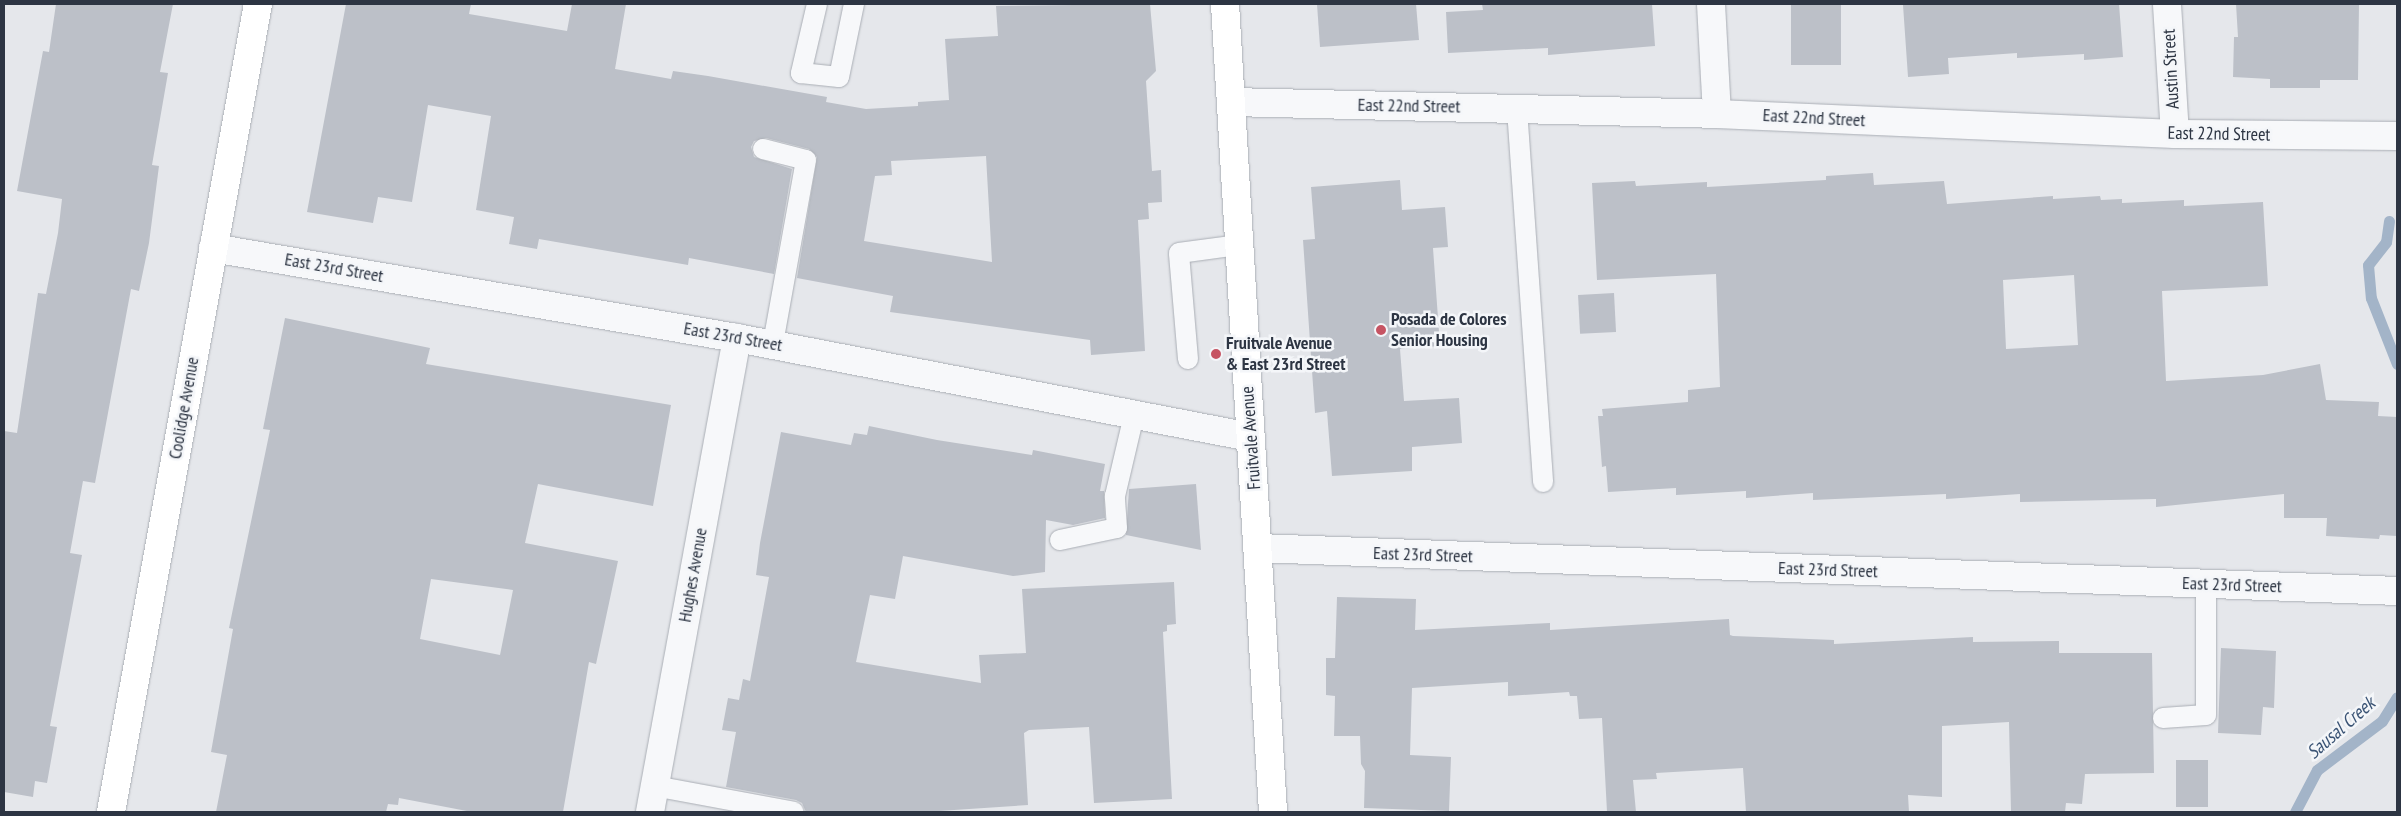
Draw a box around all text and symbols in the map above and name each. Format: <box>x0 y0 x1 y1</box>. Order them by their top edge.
street label: Austin Street <box>2158 28 2184 110</box>
street label: East 22nd Street <box>1357 94 1461 118</box>
street label: East 22nd Street <box>1762 105 1866 131</box>
street label: East 22nd Street <box>2167 122 2271 146</box>
street label: East 23rd Street <box>283 249 385 287</box>
place label: Posada de Colores Senior Housing <box>1391 309 1507 352</box>
street label: East 23rd Street <box>682 318 784 356</box>
marker: Posada de Colores Senior Housing <box>1375 324 1387 336</box>
place label: Fruitvale Avenue & East 23rd Street <box>1226 333 1345 376</box>
marker: Fruitvale Avenue & East 23rd Street <box>1210 348 1222 360</box>
street label: Coolidge Avenue <box>164 355 204 461</box>
street label: Fruitvale Avenue <box>1237 385 1265 491</box>
street label: Hughes Avenue <box>674 526 712 624</box>
street label: East 23rd Street <box>1373 542 1473 568</box>
street label: East 23rd Street <box>1778 557 1878 583</box>
street label: East 23rd Street <box>2182 572 2282 598</box>
water label: Sausal Creek <box>2302 692 2380 764</box>

